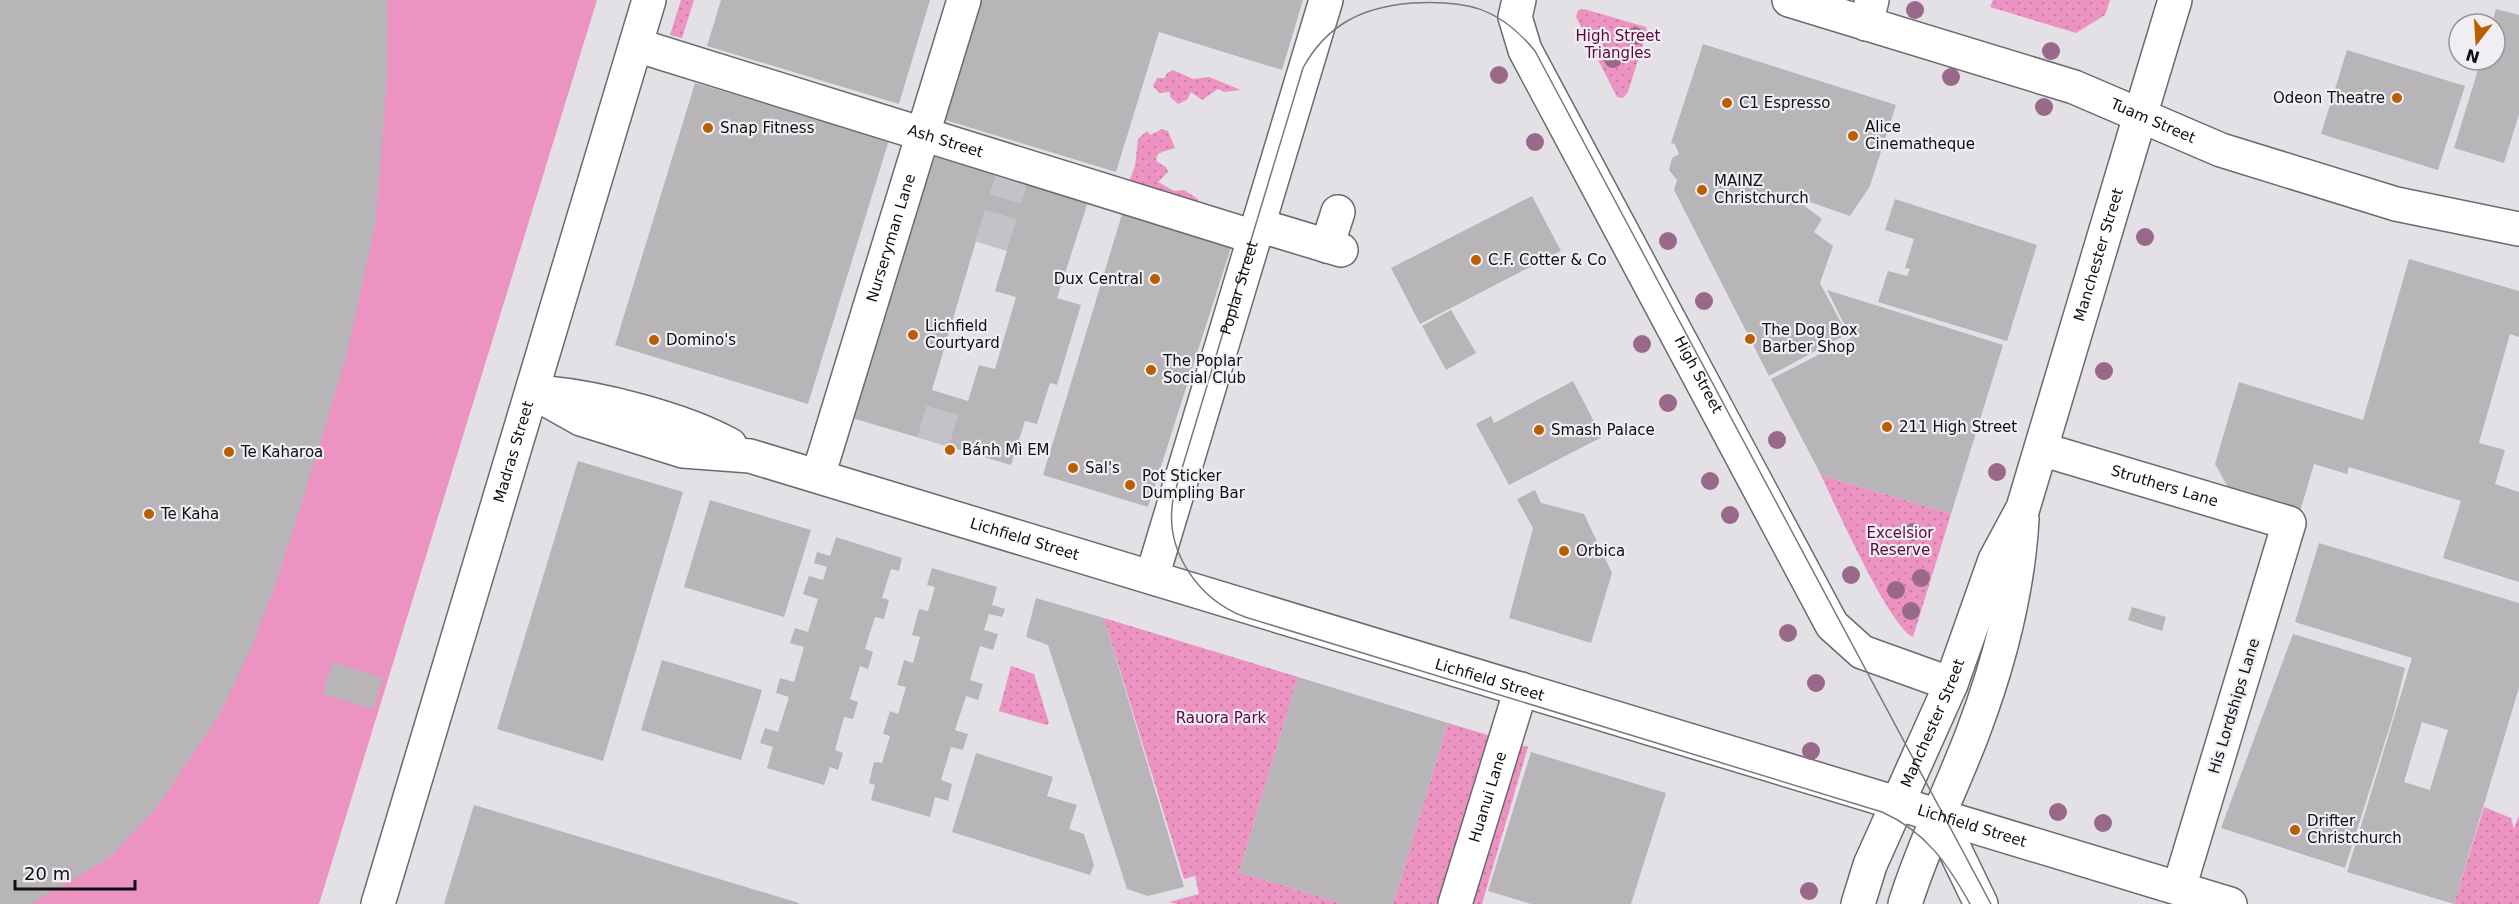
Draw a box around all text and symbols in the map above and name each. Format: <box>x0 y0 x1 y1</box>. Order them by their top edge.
north arrow <box>2447 12 2507 72</box>
park label: High Street Triangles <box>1576 27 1661 62</box>
text: N <box>2464 45 2482 67</box>
place label: Odeon Theatre <box>2273 89 2385 107</box>
marker: Odeon Theatre <box>2390 91 2404 105</box>
place label: C1 Espresso <box>1739 94 1830 112</box>
street label: Tuam Street <box>2107 94 2198 147</box>
marker: C1 Espresso <box>1720 96 1734 110</box>
place label: Alice Cinematheque <box>1865 118 1975 153</box>
place label: Snap Fitness <box>720 119 815 137</box>
marker: Snap Fitness <box>701 121 715 135</box>
street label: Ash Street <box>905 121 985 161</box>
marker: Alice Cinematheque <box>1846 129 1860 143</box>
street label: Nurseryman Lane <box>863 171 919 304</box>
place label: MAINZ Christchurch <box>1714 172 1809 207</box>
marker: MAINZ Christchurch <box>1695 183 1709 197</box>
street label: Manchester Street <box>2070 186 2127 324</box>
street label: Poplar Street <box>1217 239 1262 337</box>
place label: C.F. Cotter & Co <box>1488 251 1607 269</box>
marker: C.F. Cotter & Co <box>1469 253 1483 267</box>
place label: Dux Central <box>1054 270 1143 288</box>
marker: Dux Central <box>1148 272 1162 286</box>
place label: Lichfield Courtyard <box>925 317 1000 352</box>
place label: The Dog Box Barber Shop <box>1761 321 1858 356</box>
marker: Lichfield Courtyard <box>906 328 920 342</box>
place label: Domino's <box>666 331 736 349</box>
marker: The Dog Box Barber Shop <box>1743 332 1757 346</box>
marker: Domino's <box>647 333 661 347</box>
street label: High Street <box>1670 333 1726 416</box>
place label: The Poplar Social Club <box>1162 352 1246 387</box>
marker: The Poplar Social Club <box>1144 363 1158 377</box>
street label: Madras Street <box>490 399 537 505</box>
place label: 211 High Street <box>1899 418 2017 436</box>
marker: 211 High Street <box>1880 420 1894 434</box>
place label: Smash Palace <box>1551 421 1655 439</box>
marker: Smash Palace <box>1532 423 1546 437</box>
place label: Bánh Mì EM <box>962 441 1050 459</box>
place label: Te Kaharoa <box>240 443 323 461</box>
marker: Bánh Mì EM <box>943 443 957 457</box>
marker: Te Kaharoa <box>222 445 236 459</box>
place label: Sal's <box>1085 459 1120 477</box>
marker: Sal's <box>1066 461 1080 475</box>
street label: Struthers Lane <box>2109 461 2220 510</box>
place label: Pot Sticker Dumpling Bar <box>1142 467 1246 502</box>
marker: Pot Sticker Dumpling Bar <box>1123 478 1137 492</box>
place label: Te Kaha <box>160 505 219 523</box>
marker: Te Kaha <box>142 507 156 521</box>
street label: Lichfield Street <box>968 514 1081 564</box>
park label: Excelsior Reserve <box>1866 524 1934 559</box>
place label: Orbica <box>1576 542 1625 560</box>
marker: Orbica <box>1557 544 1571 558</box>
street label: His Lordships Lane <box>2205 636 2263 776</box>
street label: Lichfield Street <box>1433 655 1547 705</box>
street label: Manchester Street <box>1897 656 1968 790</box>
park label: Rauora Park <box>1176 709 1267 727</box>
street label: Huanui Lane <box>1465 749 1510 845</box>
street label: Lichfield Street <box>1915 801 2029 851</box>
place label: Drifter Christchurch <box>2307 812 2402 847</box>
marker: Drifter Christchurch <box>2288 823 2302 837</box>
scale bar <box>15 853 135 891</box>
text: 20 m <box>24 863 70 884</box>

